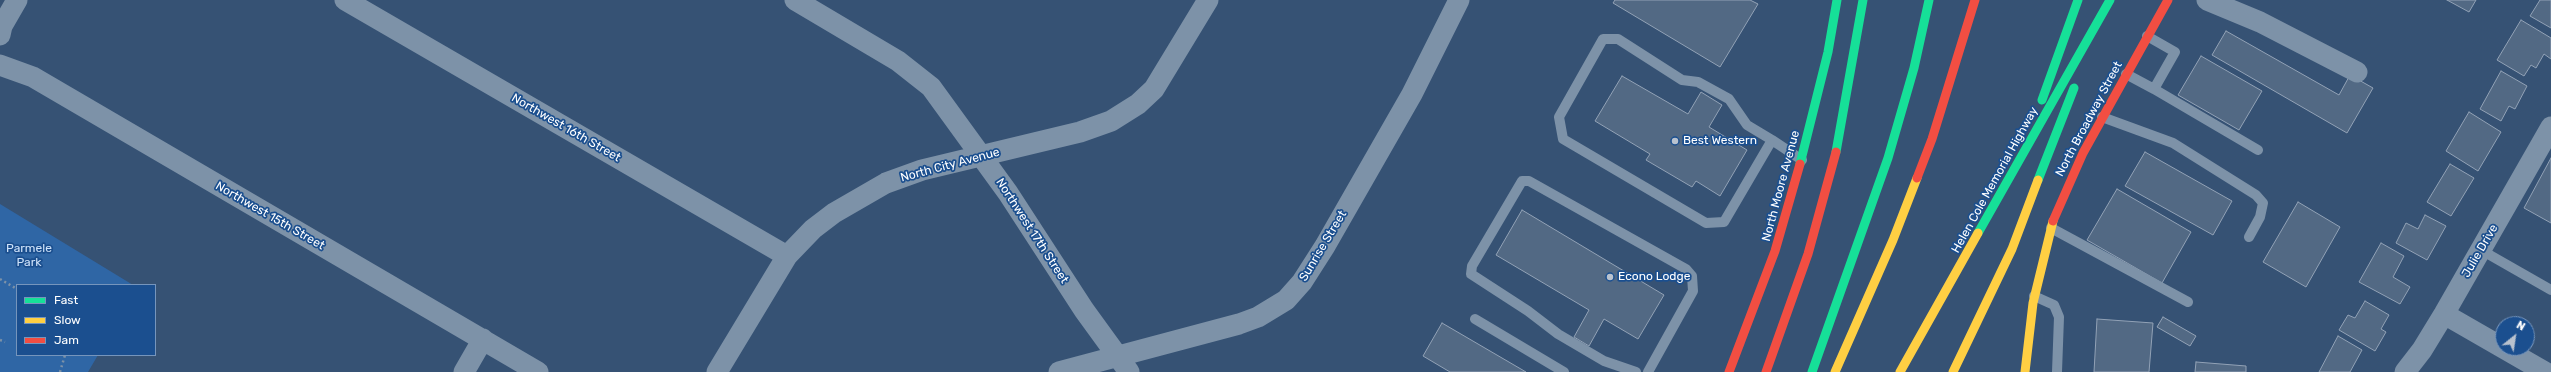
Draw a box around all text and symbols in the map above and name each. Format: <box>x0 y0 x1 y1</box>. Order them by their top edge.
street label: North Broadway Street <box>2053 59 2125 179</box>
street label: Northwest 16th Street <box>509 91 623 165</box>
street label: Helen Cole Memorial Highway <box>1949 104 2041 256</box>
street label: North Moore Avenue <box>1759 129 1803 243</box>
place label: Best Western <box>1683 134 1757 148</box>
marker: Best Western <box>1670 136 1680 146</box>
street label: North City Avenue <box>899 145 1001 185</box>
street label: Northwest 17th Street <box>993 176 1071 286</box>
street label: Northwest 15th Street <box>213 179 327 253</box>
street label: Sunrise Street <box>1296 208 1350 284</box>
street label: Julie Drive <box>2459 222 2501 280</box>
park label: Parmele Park <box>6 242 52 270</box>
place label: Econo Lodge <box>1618 270 1690 284</box>
marker: Econo Lodge <box>1605 272 1615 282</box>
legend <box>16 284 156 356</box>
text: Fast <box>54 293 78 307</box>
text: Slow <box>54 313 81 327</box>
north arrow <box>2495 316 2535 356</box>
text: N <box>2514 318 2527 334</box>
text: Jam <box>54 333 79 347</box>

